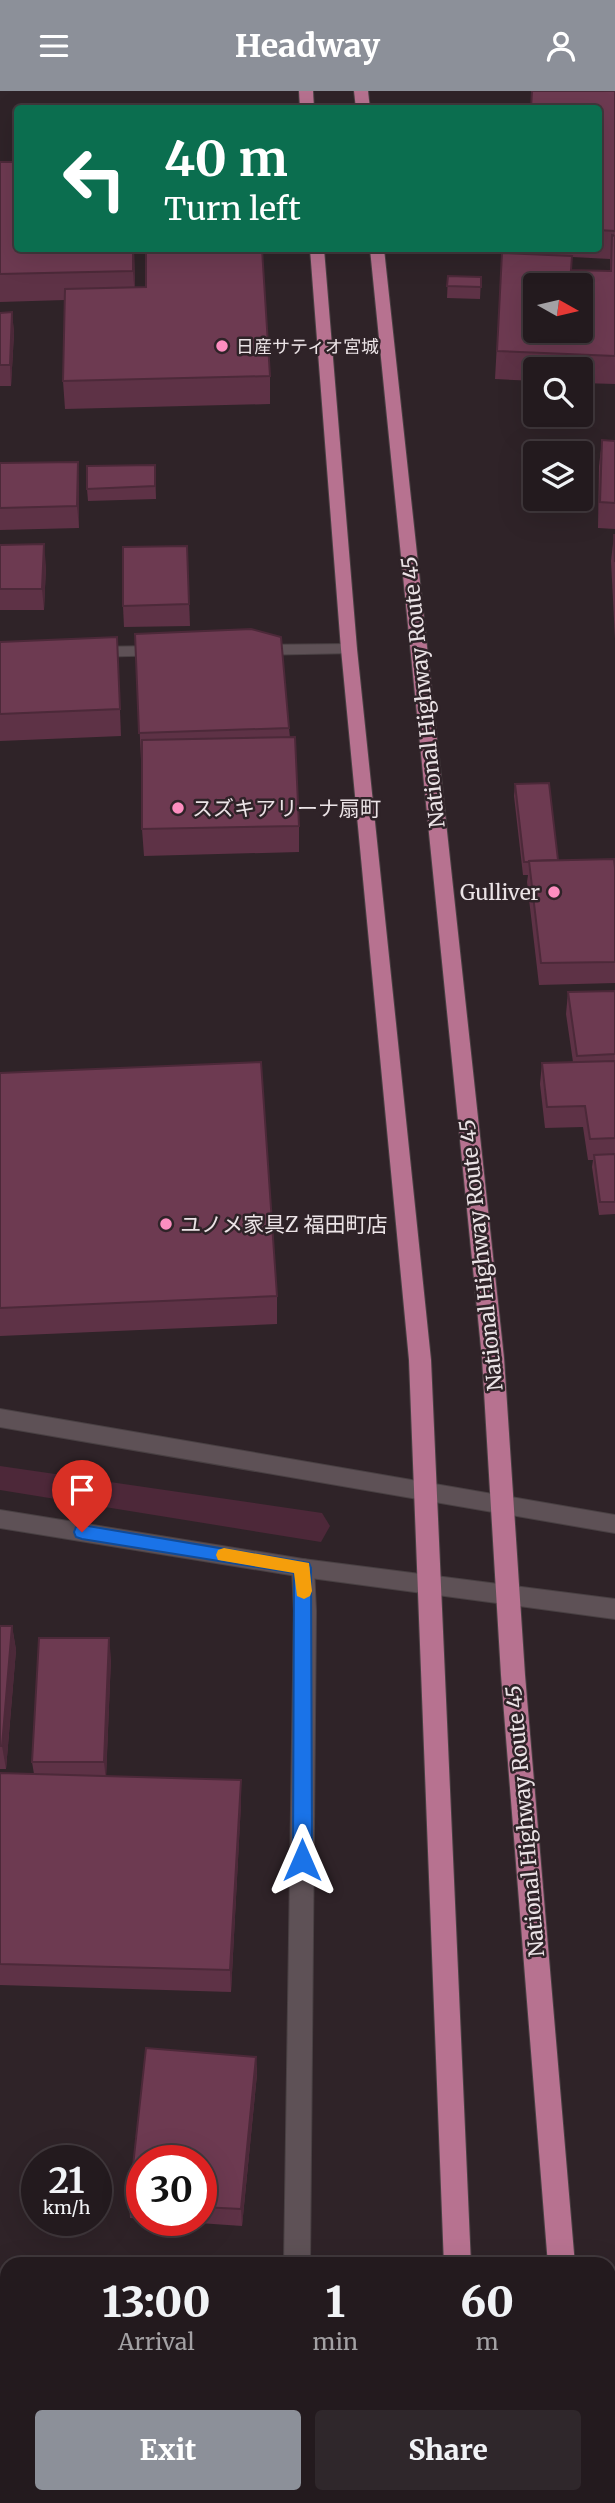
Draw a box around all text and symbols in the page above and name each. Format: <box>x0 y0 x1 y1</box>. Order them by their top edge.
text: Headway <box>235 26 380 66</box>
icon: menu <box>35 27 73 65</box>
icon: person <box>542 27 580 65</box>
text: 40 m <box>164 128 288 189</box>
icon: left <box>49 133 140 224</box>
text: Turn left <box>164 189 301 229</box>
north arrow <box>523 273 593 343</box>
map controls <box>523 273 593 511</box>
place label: 日産サティオ宮城 <box>236 335 379 358</box>
marker: 日産サティオ宮城 <box>214 338 230 354</box>
button: search <box>523 357 593 427</box>
button: layers <box>523 441 593 511</box>
street label: National Highway Route 45 <box>395 555 451 829</box>
place label: スズキアリーナ扇町 <box>192 795 381 822</box>
marker: スズキアリーナ扇町 <box>170 800 186 816</box>
place label: Gulliver <box>460 879 540 906</box>
marker: Gulliver <box>546 884 562 900</box>
street label: National Highway Route 45 <box>453 1118 509 1392</box>
place label: ユノメ家具Z 福田町店 <box>180 1211 388 1238</box>
marker: ユノメ家具Z 福田町店 <box>158 1216 174 1232</box>
pin <box>52 1460 112 1532</box>
icon: arrive <box>63 1471 101 1509</box>
street label: National Highway Route 45 <box>500 1684 550 1958</box>
position arrow <box>265 1823 339 1897</box>
speed limit sign: 30 <box>126 2145 217 2236</box>
text: 21 <box>49 2159 84 2203</box>
text: km/h <box>43 2196 90 2219</box>
text: 13:00 <box>102 2276 211 2328</box>
text: 1 <box>326 2276 345 2328</box>
text: 60 <box>460 2276 514 2328</box>
text: Arrival <box>118 2327 195 2356</box>
text: min <box>313 2327 358 2356</box>
text: m <box>476 2327 498 2356</box>
button: Exit <box>35 2410 301 2490</box>
button: Share <box>315 2410 581 2490</box>

